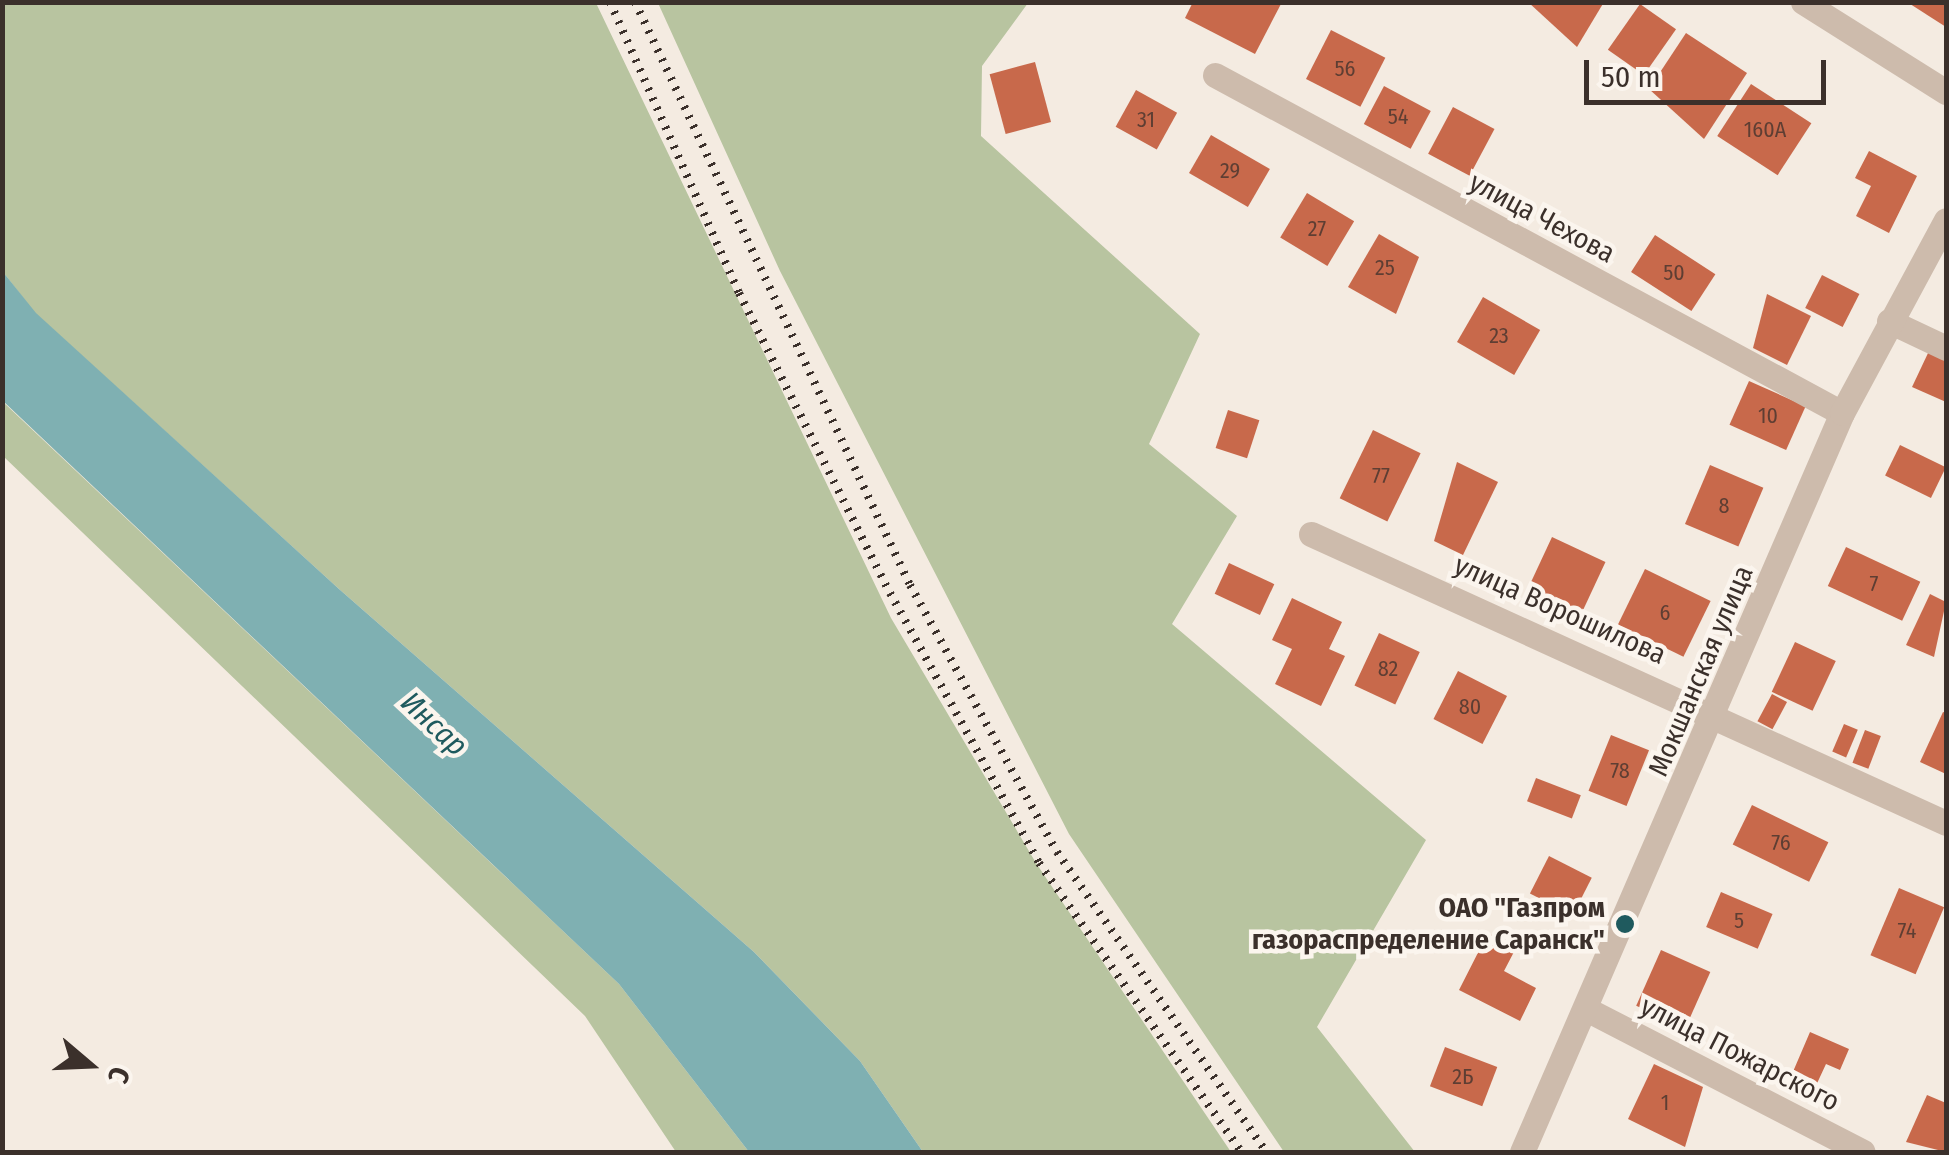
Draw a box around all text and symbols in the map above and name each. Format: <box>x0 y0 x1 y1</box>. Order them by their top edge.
scale bar <box>1589 40 1832 102</box>
house number: 56 <box>1334 56 1356 82</box>
text: 50 m <box>1601 59 1661 95</box>
house number: 54 <box>1388 104 1408 130</box>
house number: 31 <box>1137 107 1155 133</box>
house number: 160А <box>1744 117 1786 143</box>
house number: 29 <box>1220 158 1240 184</box>
street label: улица Чехова <box>1464 166 1620 270</box>
house number: 27 <box>1308 216 1326 242</box>
house number: 25 <box>1375 255 1395 281</box>
house number: 50 <box>1663 260 1685 286</box>
house number: 23 <box>1489 323 1509 349</box>
house number: 10 <box>1758 403 1778 429</box>
house number: 77 <box>1372 463 1390 489</box>
house number: 8 <box>1719 493 1729 519</box>
street label: улица Ворошилова <box>1449 548 1671 672</box>
street label: Мокшанская улица <box>1641 561 1761 781</box>
house number: 7 <box>1870 571 1878 597</box>
house number: 6 <box>1660 600 1670 626</box>
house number: 82 <box>1378 656 1398 682</box>
water label: Инсар <box>393 684 475 764</box>
house number: 80 <box>1459 694 1481 720</box>
house number: 78 <box>1610 758 1630 784</box>
house number: 76 <box>1771 830 1791 856</box>
place label: ОАО "Газпром газораспределение Саранск" <box>1252 891 1605 957</box>
house number: 5 <box>1734 908 1744 934</box>
marker: ОАО "Газпром газораспределение Саранск" <box>1614 913 1636 935</box>
house number: 74 <box>1898 918 1916 944</box>
street label: улица Пожарского <box>1635 989 1845 1119</box>
north arrow <box>40 1015 140 1115</box>
text: С <box>101 1063 137 1087</box>
house number: 2Б <box>1452 1064 1474 1090</box>
house number: 1 <box>1661 1090 1669 1116</box>

